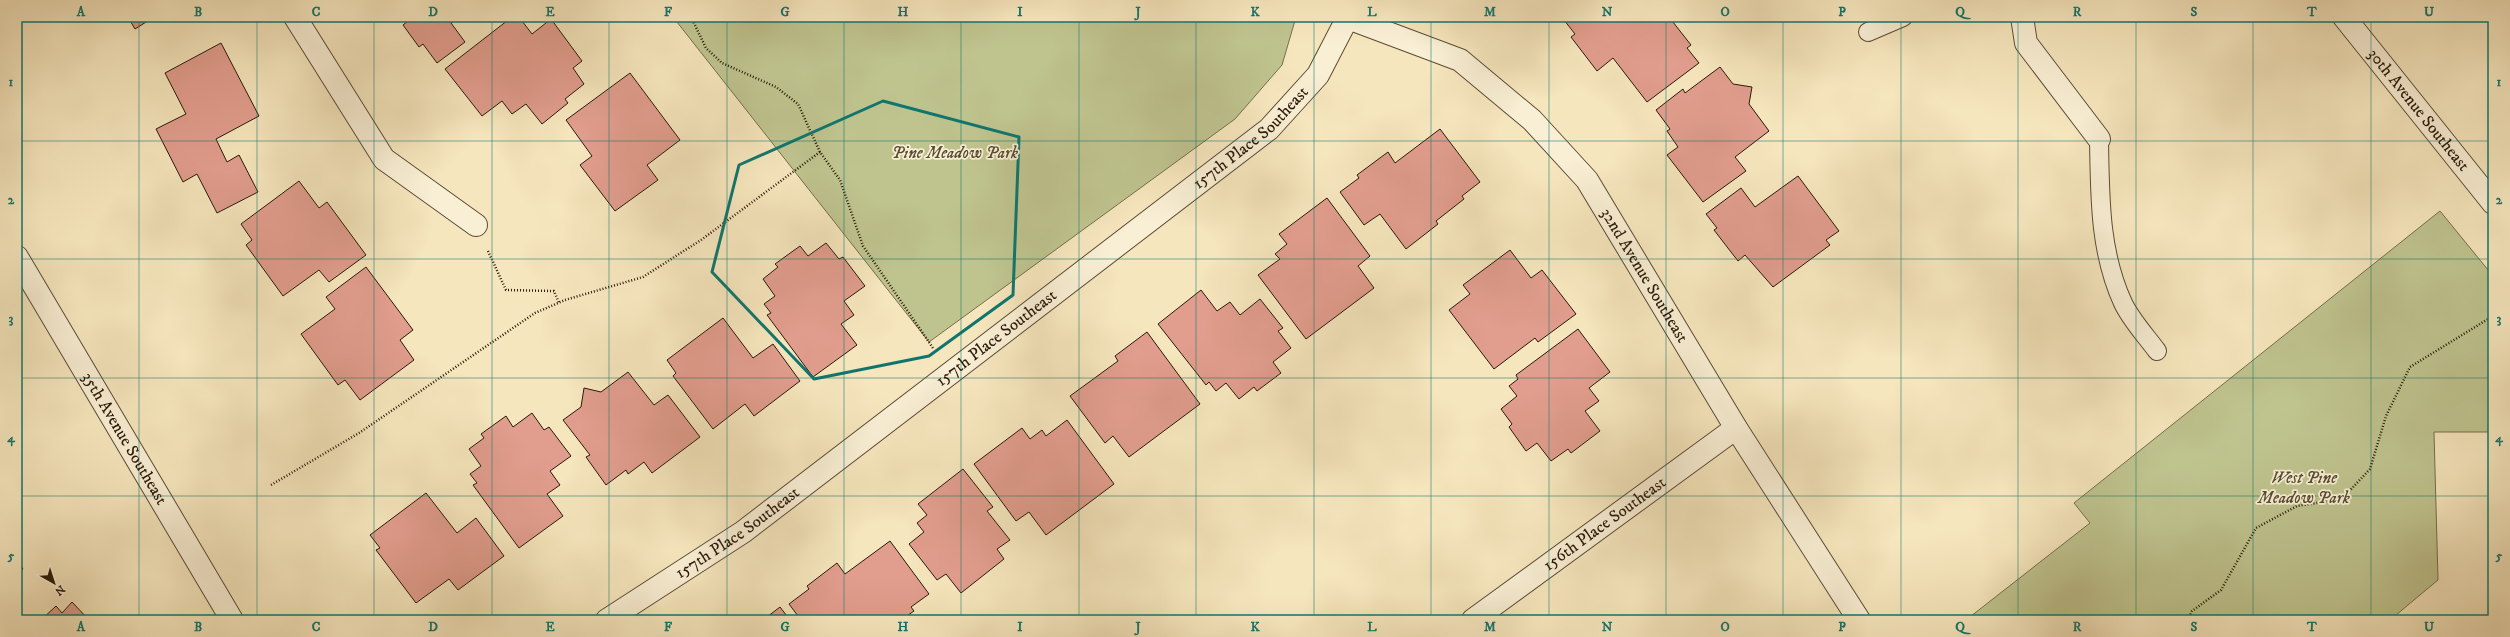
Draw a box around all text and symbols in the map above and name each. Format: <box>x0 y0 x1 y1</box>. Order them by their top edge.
text: A <box>76 4 86 20</box>
text: B <box>194 4 202 20</box>
text: C <box>312 4 321 20</box>
text: D <box>428 4 438 20</box>
text: E <box>545 4 555 20</box>
text: F <box>664 4 673 20</box>
text: G <box>780 4 790 20</box>
text: H <box>898 4 909 20</box>
text: I <box>1017 4 1023 20</box>
text: J <box>1133 4 1141 21</box>
text: K <box>1250 4 1260 20</box>
text: L <box>1367 4 1377 20</box>
text: M <box>1484 4 1496 20</box>
text: N <box>1602 4 1613 20</box>
text: O <box>1720 4 1730 20</box>
text: P <box>1838 4 1846 20</box>
text: Q <box>1955 4 1971 20</box>
text: R <box>2073 4 2082 20</box>
text: S <box>2191 4 2198 20</box>
text: T <box>2306 4 2318 20</box>
text: U <box>2424 4 2434 20</box>
street label: 30th Avenue Southeast <box>2362 44 2475 176</box>
text: 1 <box>9 74 14 90</box>
text: 1 <box>2497 74 2502 90</box>
street label: 157th Place Southeast <box>1188 81 1314 194</box>
park label: Pine Meadow Park <box>892 142 1019 164</box>
text: 2 <box>8 192 15 208</box>
text: 2 <box>2496 192 2503 208</box>
street label: 32nd Avenue Southeast <box>1595 204 1694 347</box>
street label: 157th Place Southeast <box>931 284 1062 391</box>
text: 3 <box>9 311 14 327</box>
text: 3 <box>2497 311 2502 327</box>
street label: 35th Avenue Southeast <box>77 368 173 509</box>
text: 4 <box>6 430 15 447</box>
text: 4 <box>2494 430 2503 447</box>
park label: West Pine Meadow Park <box>2257 467 2351 509</box>
street label: 156th Place Southeast <box>1539 471 1671 576</box>
street label: 157th Place Southeast <box>671 481 804 584</box>
text: 5 <box>7 548 15 564</box>
text: 5 <box>2495 548 2503 564</box>
north arrow <box>34 563 74 603</box>
text: N <box>52 582 68 598</box>
text: A <box>76 619 86 635</box>
text: B <box>194 619 202 635</box>
text: C <box>312 619 321 635</box>
text: D <box>428 619 438 635</box>
text: E <box>545 619 555 635</box>
text: F <box>664 619 673 635</box>
text: G <box>780 619 790 635</box>
text: H <box>898 619 909 635</box>
text: I <box>1017 619 1023 635</box>
text: J <box>1133 619 1141 636</box>
text: K <box>1250 619 1260 635</box>
text: L <box>1367 619 1377 635</box>
text: M <box>1484 619 1496 635</box>
text: N <box>1602 619 1613 635</box>
text: O <box>1720 619 1730 635</box>
text: P <box>1838 619 1846 635</box>
text: Q <box>1955 619 1971 635</box>
text: R <box>2073 619 2082 635</box>
text: S <box>2191 619 2198 635</box>
text: T <box>2306 619 2318 635</box>
text: U <box>2424 619 2434 635</box>

